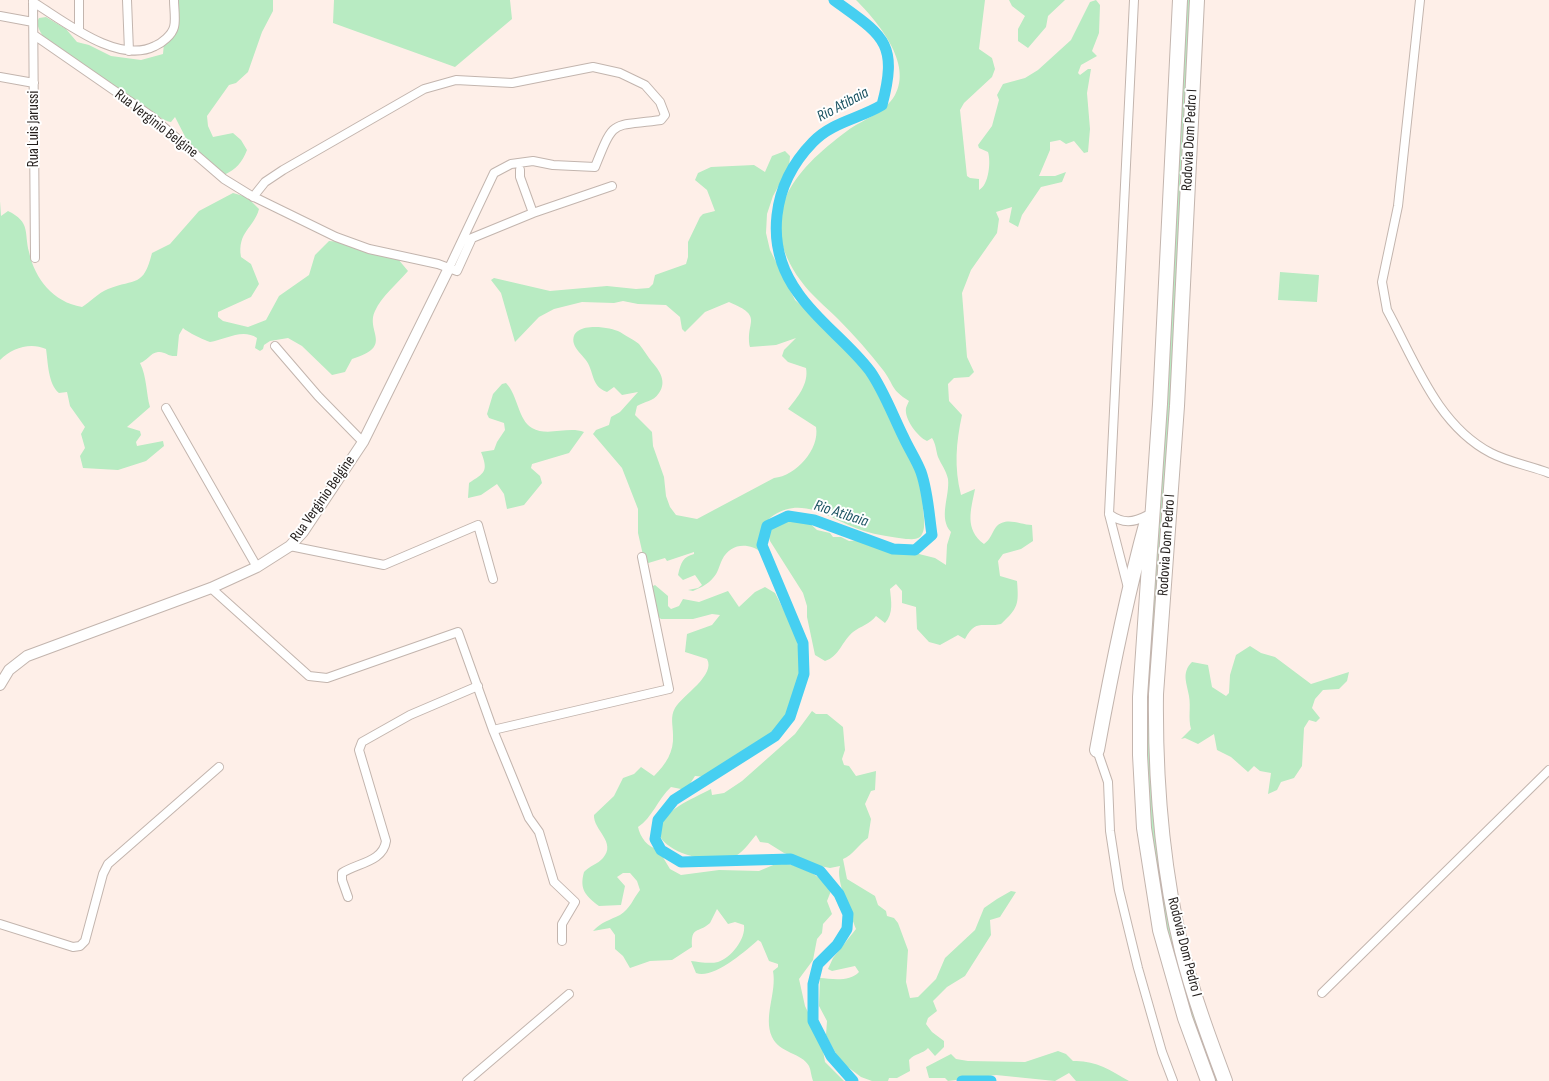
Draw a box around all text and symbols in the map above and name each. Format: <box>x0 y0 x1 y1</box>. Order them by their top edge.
water label: Rio Atibaia <box>814 83 872 127</box>
street label: Rua Verginio Belgine <box>111 86 201 162</box>
street label: Rodovia Dom Pedro I <box>1178 89 1202 191</box>
street label: Rua Luis Jarussi <box>25 91 43 167</box>
street label: Rua Verginio Belgine <box>287 453 359 545</box>
street label: Rodovia Dom Pedro I <box>1154 493 1180 597</box>
water label: Rio Atibaia <box>811 496 871 532</box>
street label: Rodovia Dom Pedro I <box>1163 895 1205 999</box>

